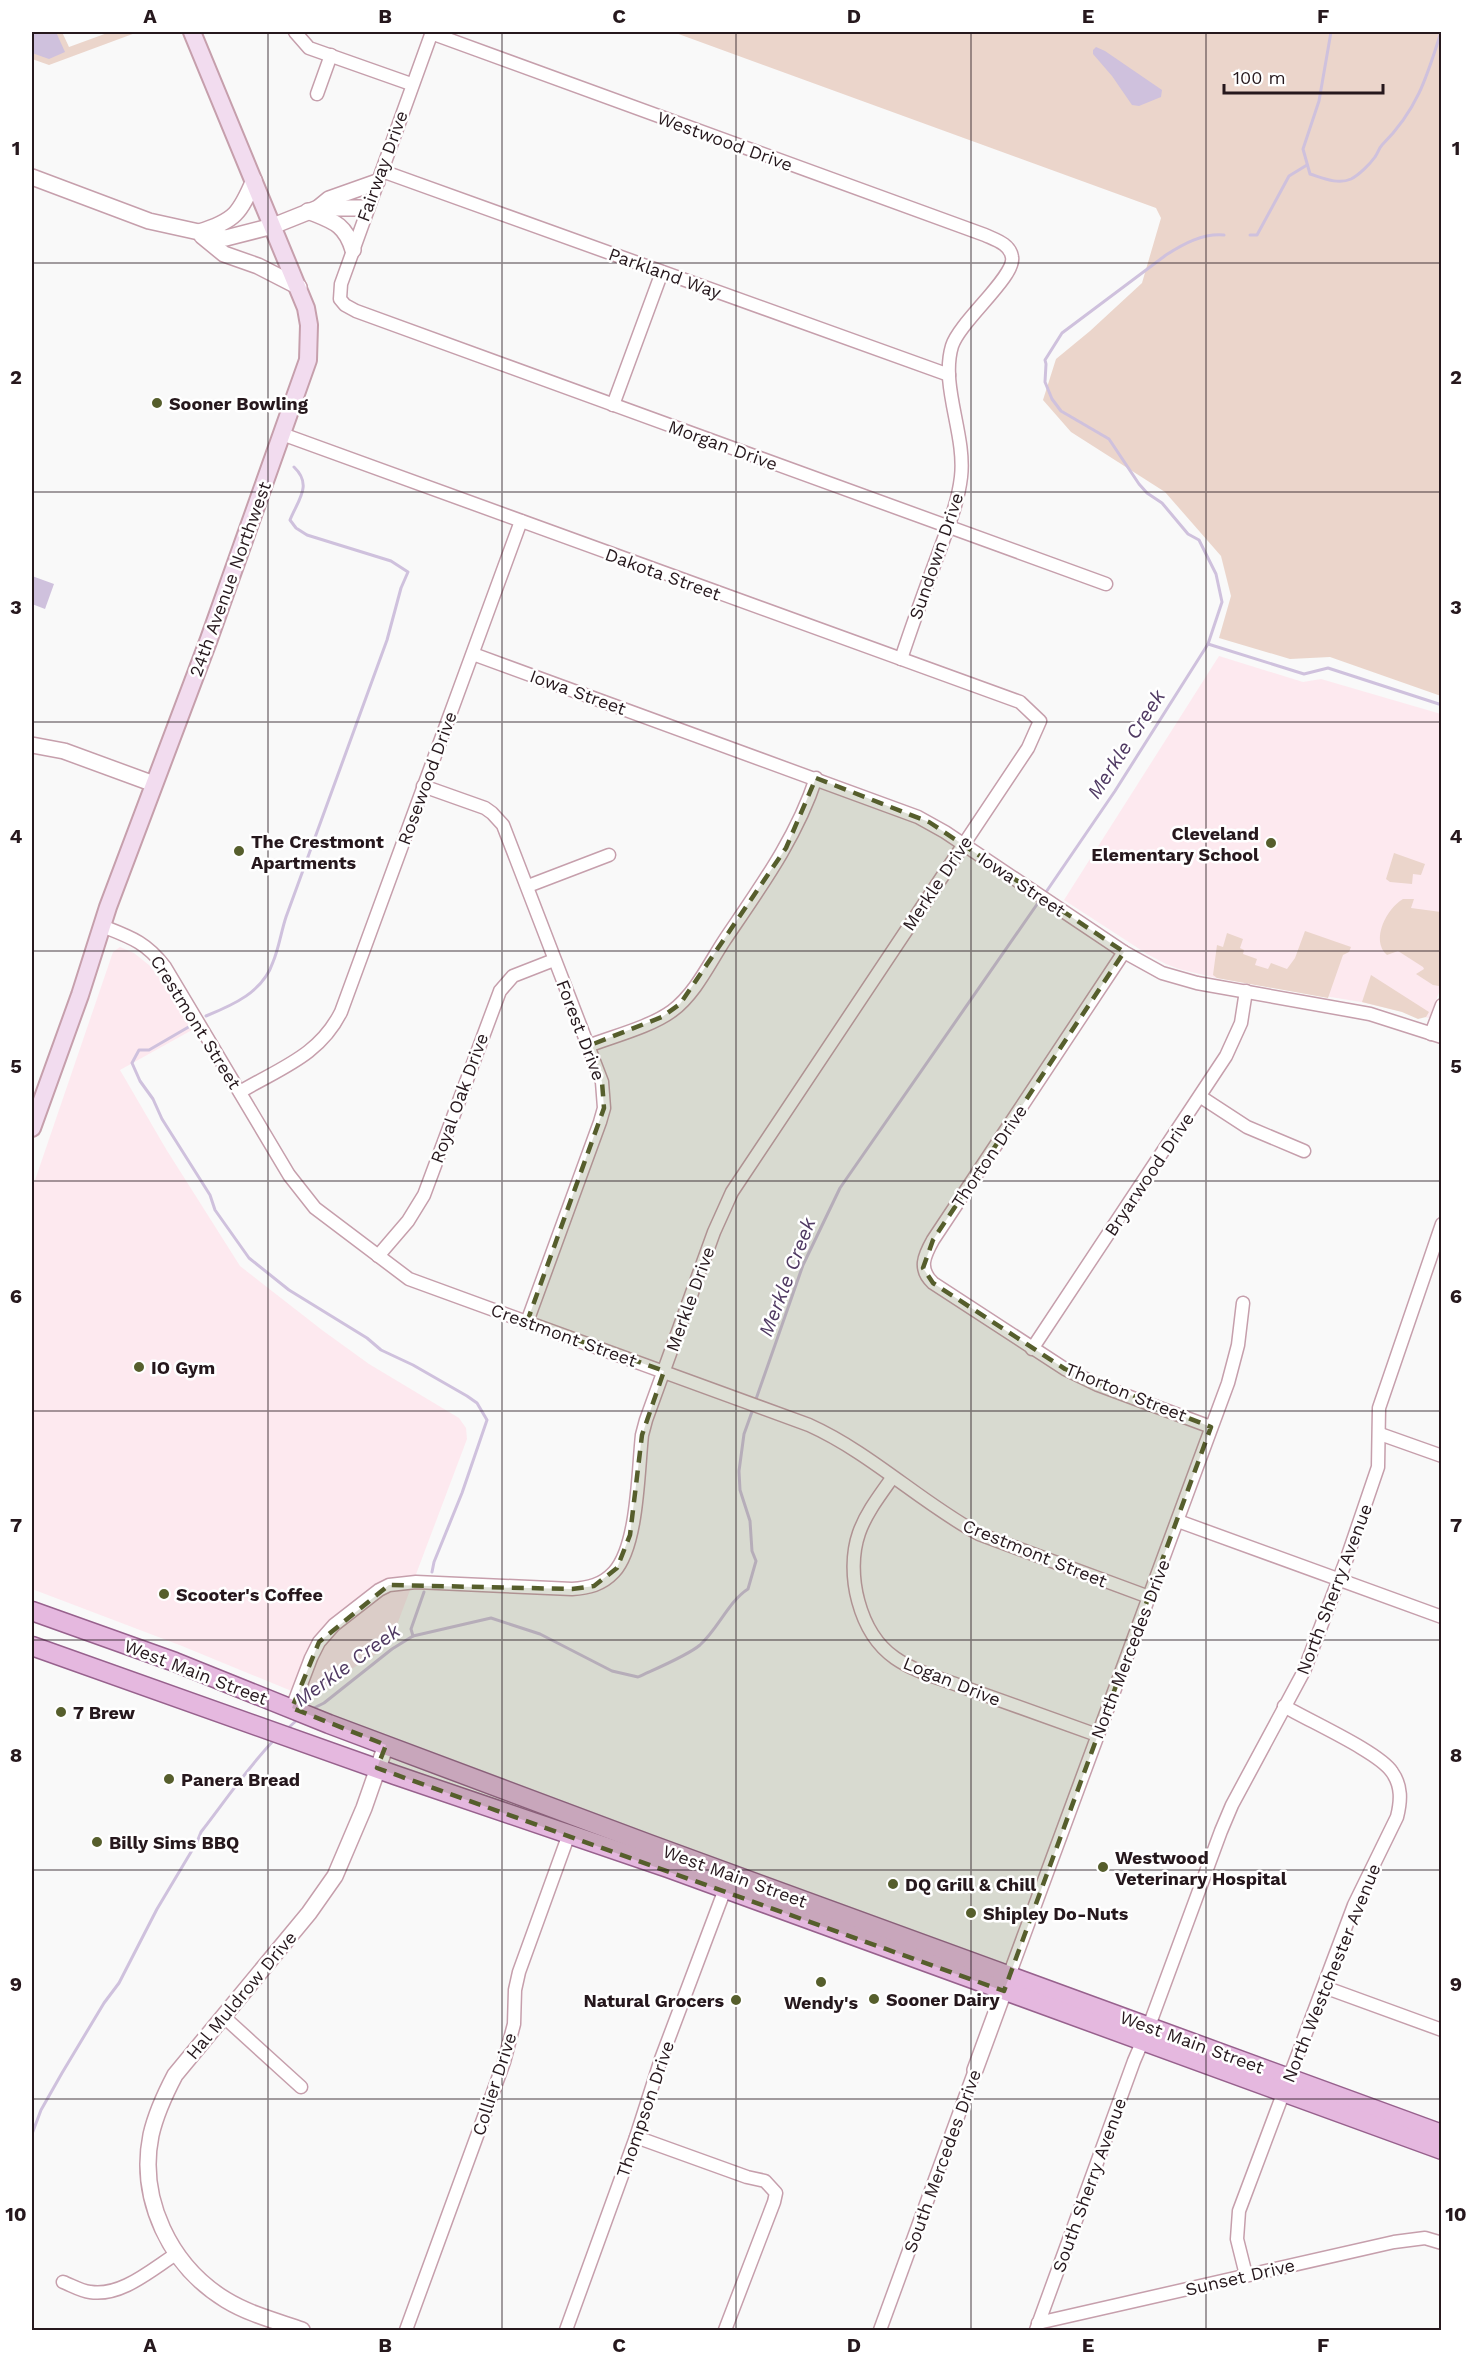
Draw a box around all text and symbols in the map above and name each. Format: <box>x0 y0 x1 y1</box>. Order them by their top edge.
text: A <box>143 4 157 28</box>
text: B <box>378 4 392 28</box>
text: C <box>612 4 626 28</box>
text: D <box>847 4 861 28</box>
text: E <box>1082 4 1094 28</box>
text: F <box>1317 4 1329 28</box>
scale bar <box>1224 57 1383 95</box>
text: 100 m <box>1233 67 1286 88</box>
street label: Westwood Drive <box>654 107 796 175</box>
street label: Fairway Drive <box>352 108 412 224</box>
text: 1 <box>12 136 20 160</box>
text: 1 <box>1452 136 1460 160</box>
street label: Parkland Way <box>606 243 725 303</box>
text: 2 <box>10 365 22 389</box>
text: 2 <box>1450 365 1462 389</box>
place label: Sooner Bowling <box>169 393 309 414</box>
marker: Sooner Bowling <box>150 396 164 410</box>
street label: Morgan Drive <box>666 416 780 474</box>
street label: 24th Avenue Northwest <box>185 478 275 679</box>
street label: Sundown Drive <box>904 490 968 622</box>
street label: Dakota Street <box>602 543 724 605</box>
text: 3 <box>10 595 22 619</box>
text: 3 <box>1450 595 1462 619</box>
street label: Iowa Street <box>527 665 629 719</box>
water label: Merkle Creek <box>1082 684 1171 803</box>
street label: Rosewood Drive <box>393 708 461 848</box>
place label: Cleveland Elementary School <box>1091 823 1259 865</box>
text: 4 <box>10 824 23 848</box>
text: 4 <box>1450 824 1463 848</box>
place label: The Crestmont Apartments <box>251 831 384 873</box>
street label: Merkle Drive <box>898 832 976 934</box>
marker: Cleveland Elementary School <box>1264 836 1278 850</box>
marker: The Crestmont Apartments <box>232 844 246 858</box>
street label: Iowa Street <box>974 847 1070 921</box>
street label: Crestmont Street <box>146 951 246 1093</box>
street label: Forest Drive <box>552 977 610 1083</box>
street label: Royal Oak Drive <box>426 1030 492 1166</box>
text: 5 <box>10 1054 22 1078</box>
text: 5 <box>1450 1054 1462 1078</box>
street label: Thorton Drive <box>947 1101 1031 1211</box>
street label: Bryarwood Drive <box>1100 1108 1198 1240</box>
water label: Merkle Creek <box>753 1213 821 1340</box>
street label: Merkle Drive <box>661 1244 719 1354</box>
text: 6 <box>10 1284 22 1308</box>
text: 6 <box>1450 1284 1462 1308</box>
street label: Crestmont Street <box>488 1299 640 1371</box>
place label: IO Gym <box>151 1357 215 1378</box>
street label: Thorton Street <box>1062 1358 1190 1426</box>
marker: IO Gym <box>132 1360 146 1374</box>
street label: North Sherry Avenue <box>1292 1501 1376 1677</box>
text: 7 <box>10 1513 22 1537</box>
text: 7 <box>1450 1513 1462 1537</box>
street label: Crestmont Street <box>960 1514 1111 1592</box>
street label: North Mercedes Drive <box>1086 1556 1174 1742</box>
place label: Scooter's Coffee <box>176 1584 323 1605</box>
marker: Scooter's Coffee <box>157 1587 171 1601</box>
water label: Merkle Creek <box>289 1618 406 1711</box>
street label: West Main Street <box>121 1635 271 1709</box>
street label: Logan Drive <box>900 1652 1004 1710</box>
place label: 7 Brew <box>73 1702 136 1723</box>
marker: 7 Brew <box>54 1705 68 1719</box>
text: 8 <box>10 1743 22 1767</box>
text: 8 <box>1450 1743 1462 1767</box>
place label: Panera Bread <box>181 1769 300 1790</box>
marker: Panera Bread <box>162 1772 176 1786</box>
place label: Billy Sims BBQ <box>109 1832 239 1853</box>
marker: Billy Sims BBQ <box>90 1835 104 1849</box>
street label: West Main Street <box>660 1840 810 1912</box>
place label: Westwood Veterinary Hospital <box>1115 1847 1287 1889</box>
marker: Westwood Veterinary Hospital <box>1096 1860 1110 1874</box>
street label: North Westchester Avenue <box>1277 1860 1385 2086</box>
place label: DQ Grill & Chill <box>905 1874 1036 1895</box>
marker: DQ Grill & Chill <box>886 1877 900 1891</box>
place label: Shipley Do-Nuts <box>983 1903 1129 1924</box>
marker: Shipley Do-Nuts <box>964 1906 978 1920</box>
street label: Hal Muldrow Drive <box>181 1927 301 2063</box>
text: 9 <box>10 1972 22 1996</box>
text: 9 <box>1450 1972 1462 1996</box>
marker: Wendy's <box>814 1975 828 1989</box>
place label: Sooner Dairy <box>886 1989 1001 2010</box>
place label: Natural Grocers <box>584 1990 724 2011</box>
place label: Wendy's <box>784 1992 858 2013</box>
marker: Sooner Dairy <box>867 1992 881 2006</box>
marker: Natural Grocers <box>729 1993 743 2007</box>
street label: West Main Street <box>1117 2006 1267 2078</box>
street label: Collier Drive <box>467 2030 521 2138</box>
street label: Thompson Drive <box>612 2038 678 2180</box>
street label: South Mercedes Drive <box>899 2067 985 2255</box>
street label: South Sherry Avenue <box>1048 2095 1130 2275</box>
text: 10 <box>5 2202 27 2226</box>
text: 10 <box>1445 2202 1467 2226</box>
street label: Sunset Drive <box>1183 2254 1297 2300</box>
text: A <box>143 2333 157 2357</box>
text: B <box>378 2333 392 2357</box>
text: C <box>612 2333 626 2357</box>
text: D <box>847 2333 861 2357</box>
text: E <box>1082 2333 1094 2357</box>
text: F <box>1317 2333 1329 2357</box>

